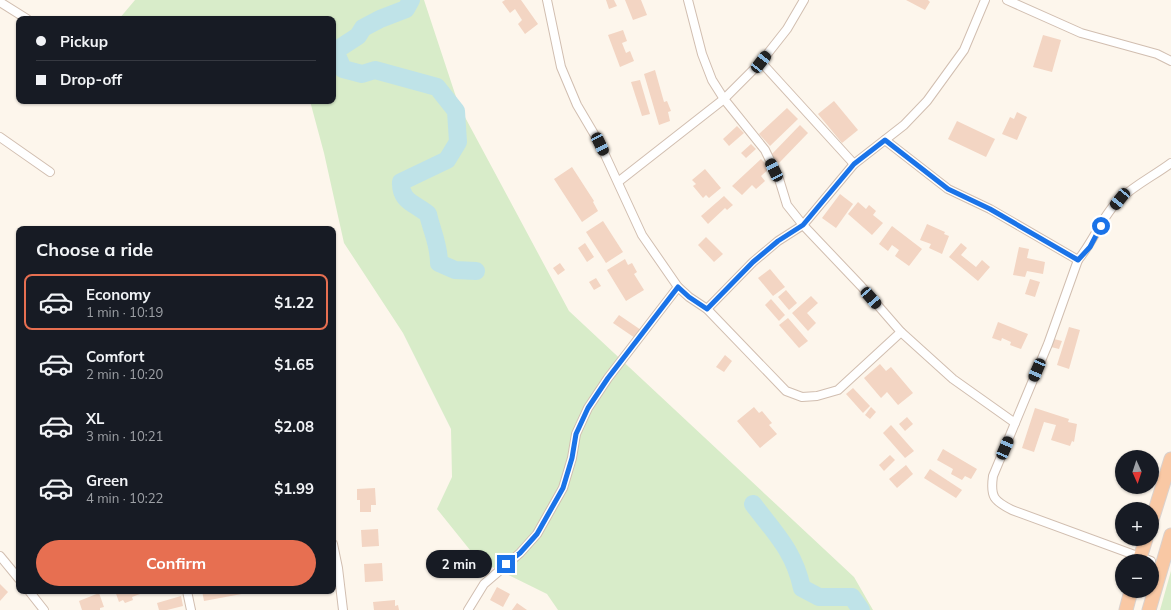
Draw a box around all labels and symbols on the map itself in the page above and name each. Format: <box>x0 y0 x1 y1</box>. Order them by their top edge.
car <box>749 49 773 75</box>
car <box>589 131 611 157</box>
car <box>763 157 785 183</box>
car <box>1108 186 1132 212</box>
route start <box>1092 217 1110 235</box>
car <box>859 285 883 311</box>
car <box>1027 357 1047 383</box>
car <box>995 435 1015 461</box>
north arrow <box>1115 450 1159 494</box>
callout: 2 min <box>426 550 492 578</box>
route end <box>497 555 515 573</box>

